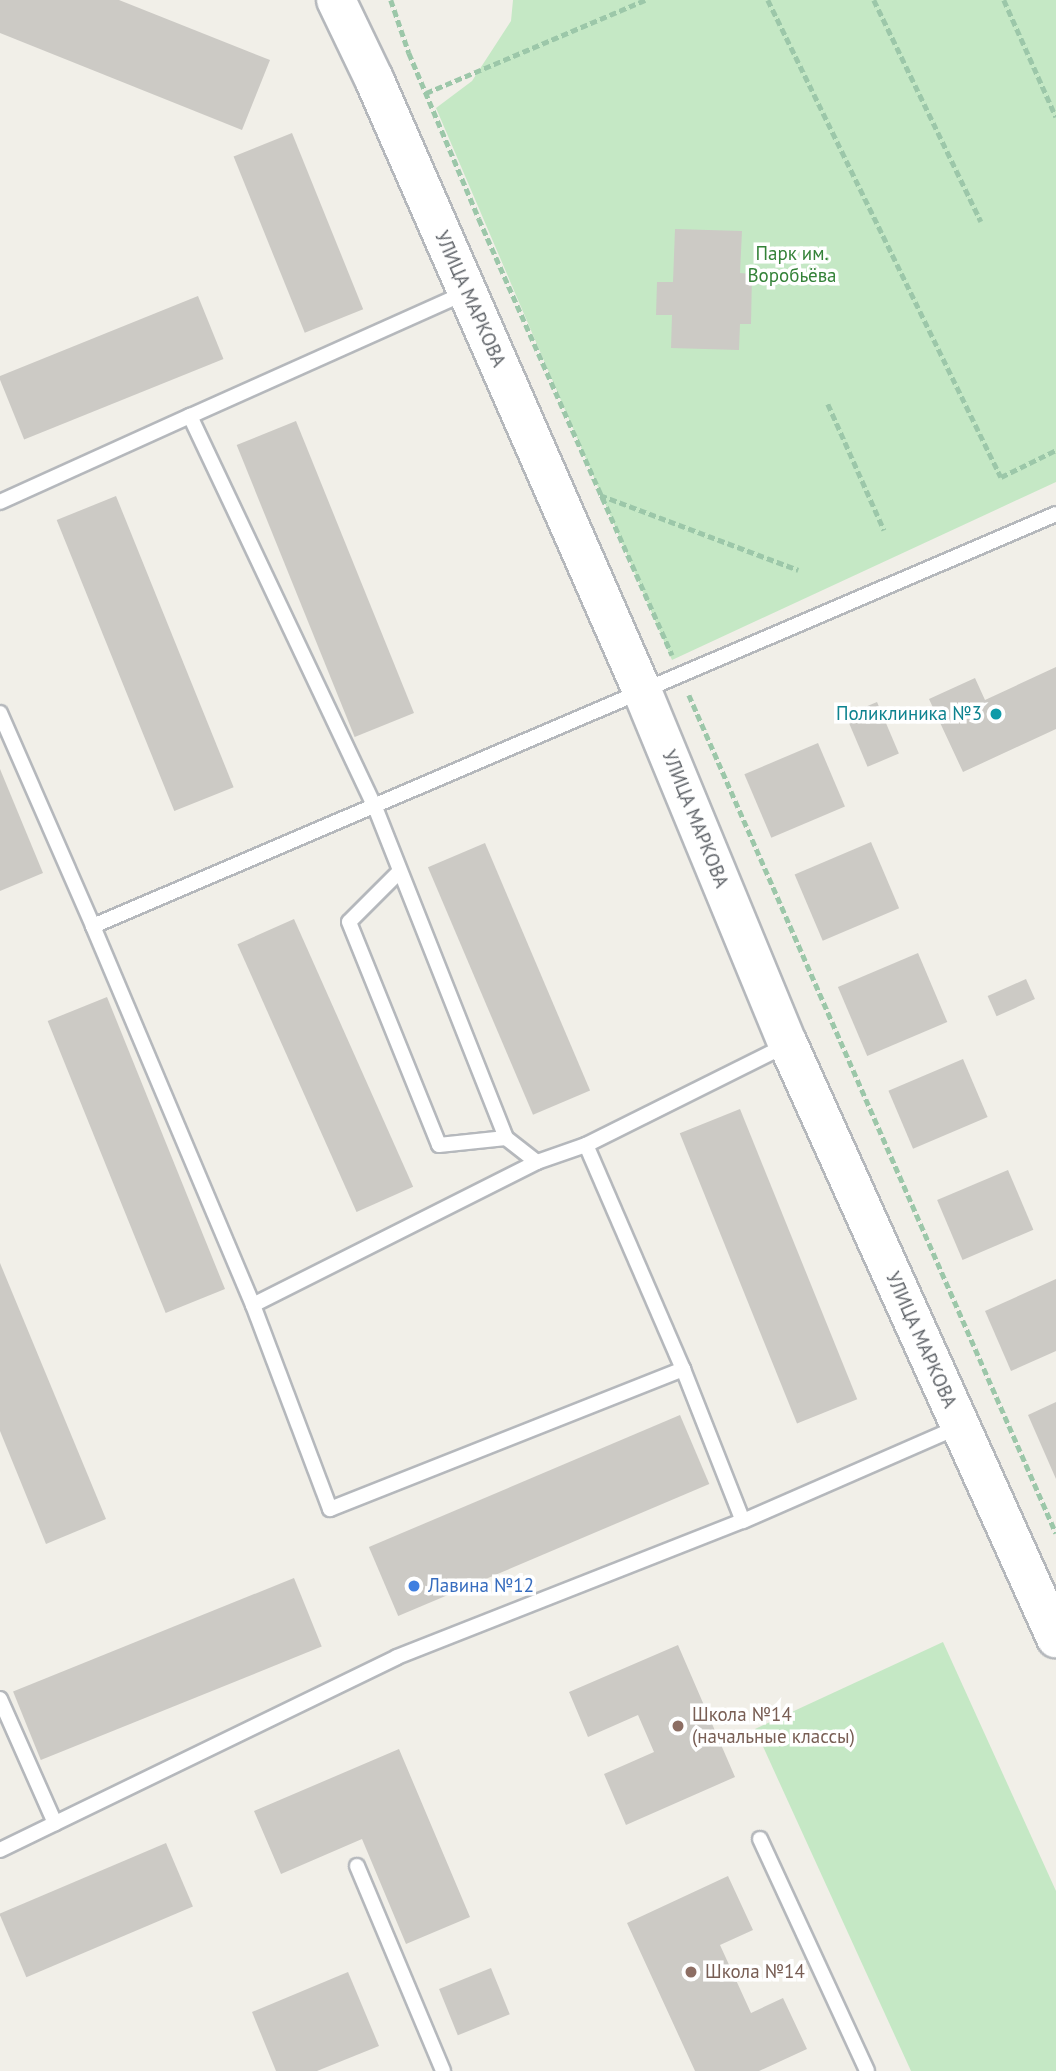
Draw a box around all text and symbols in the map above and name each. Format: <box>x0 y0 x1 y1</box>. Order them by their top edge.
street label: УЛИЦА МАРКОВА <box>430 227 510 371</box>
park label: Парк им. Воробьёва <box>747 243 837 287</box>
place label: Поликлиника №3 <box>836 703 982 725</box>
marker: Поликлиника №3 <box>988 706 1004 722</box>
street label: УЛИЦА МАРКОВА <box>657 747 733 891</box>
street label: УЛИЦА МАРКОВА <box>881 1268 961 1412</box>
place label: Лавина №12 <box>428 1575 534 1597</box>
marker: Лавина №12 <box>406 1578 422 1594</box>
place label: Школа №14 (начальные классы) <box>692 1704 855 1748</box>
marker: Школа №14 (начальные классы) <box>670 1718 686 1734</box>
place label: Школа №14 <box>705 1961 805 1983</box>
marker: Школа №14 <box>683 1964 699 1980</box>

